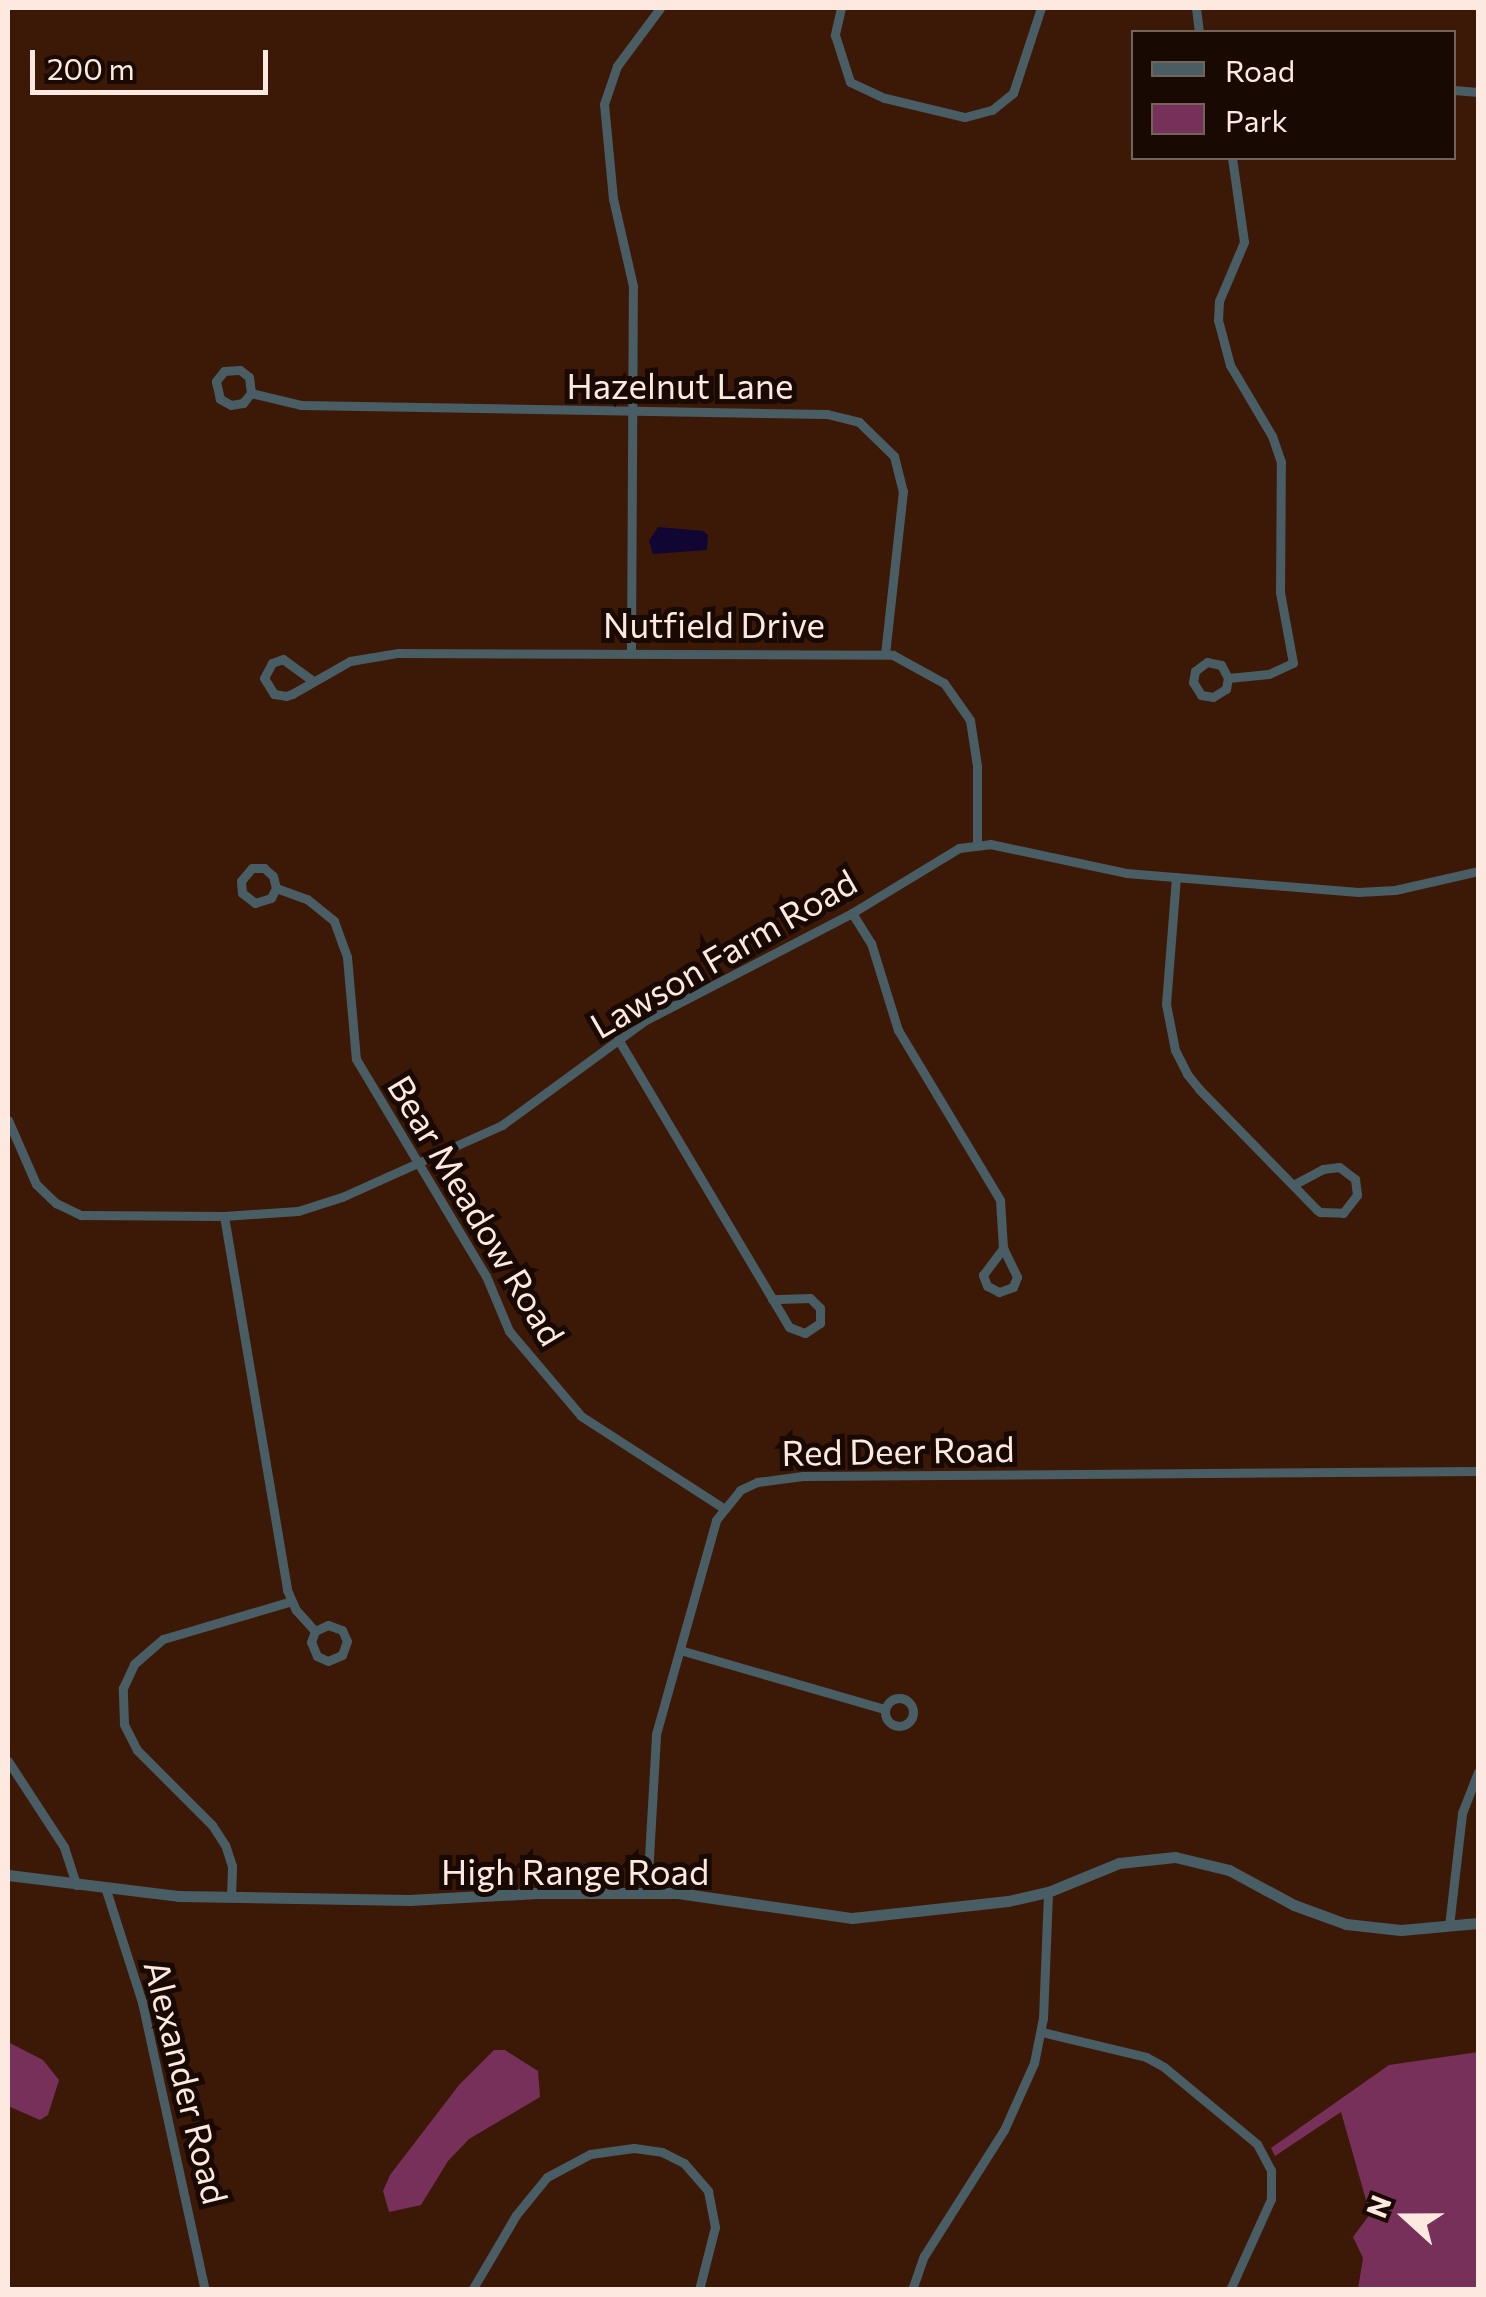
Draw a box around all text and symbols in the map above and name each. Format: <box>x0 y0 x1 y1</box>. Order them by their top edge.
scale bar <box>35 30 272 92</box>
legend <box>1131 30 1456 160</box>
text: 200 m <box>47 49 135 86</box>
text: Road <box>1225 51 1295 88</box>
text: Park <box>1225 101 1288 138</box>
street label: Hazelnut Lane <box>567 364 793 406</box>
street label: Nutfield Drive <box>603 603 825 645</box>
street label: Lawson Farm Road <box>583 860 863 1046</box>
street label: Bear Meadow Road <box>380 1068 574 1352</box>
street label: Red Deer Road <box>781 1427 1015 1473</box>
street label: High Range Road <box>441 1850 709 1892</box>
street label: Alexander Road <box>136 1956 238 2208</box>
north arrow <box>1356 2167 1456 2267</box>
text: N <box>1358 2190 1398 2222</box>

